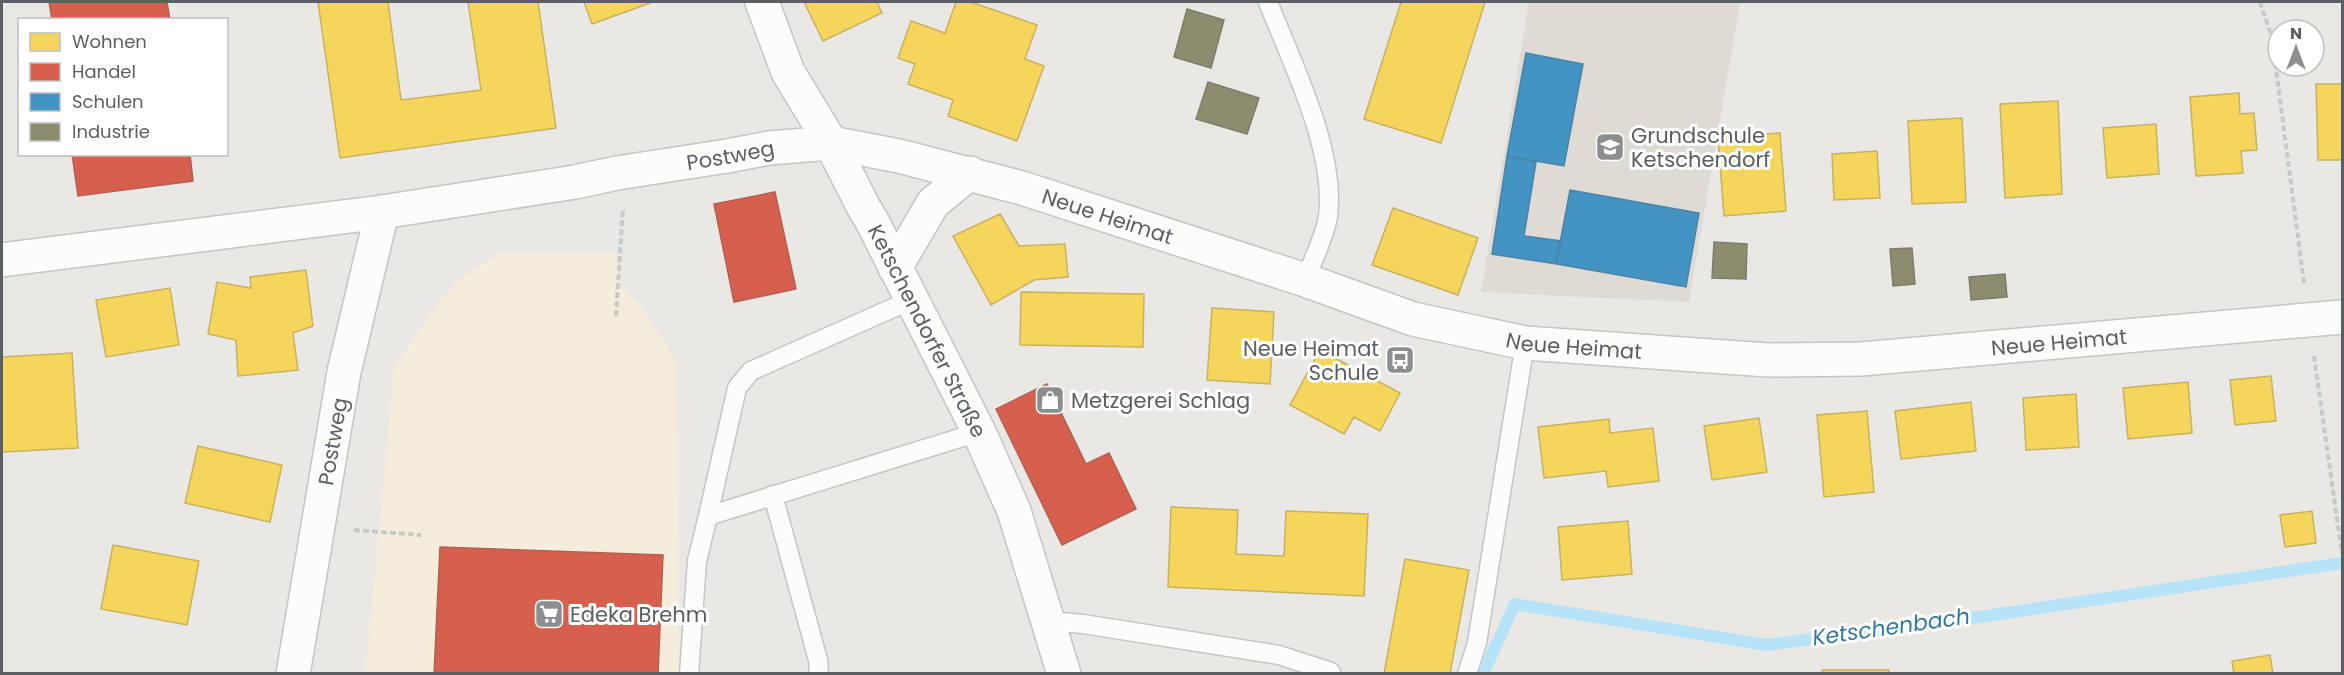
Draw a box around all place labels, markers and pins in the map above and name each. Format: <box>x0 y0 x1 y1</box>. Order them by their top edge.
place label: Grundschule Ketschendorf <box>1631 121 1770 174</box>
school or university icon: Grundschule Ketschendorf <box>1594 131 1626 163</box>
place label: Neue Heimat Schule <box>1243 334 1379 387</box>
bus stop icon: Neue Heimat Schule <box>1384 344 1416 376</box>
shop icon: Metzgerei Schlag <box>1034 384 1066 416</box>
place label: Metzgerei Schlag <box>1071 386 1250 415</box>
supermarket icon: Edeka Brehm <box>533 598 565 630</box>
place label: Edeka Brehm <box>570 600 707 629</box>

